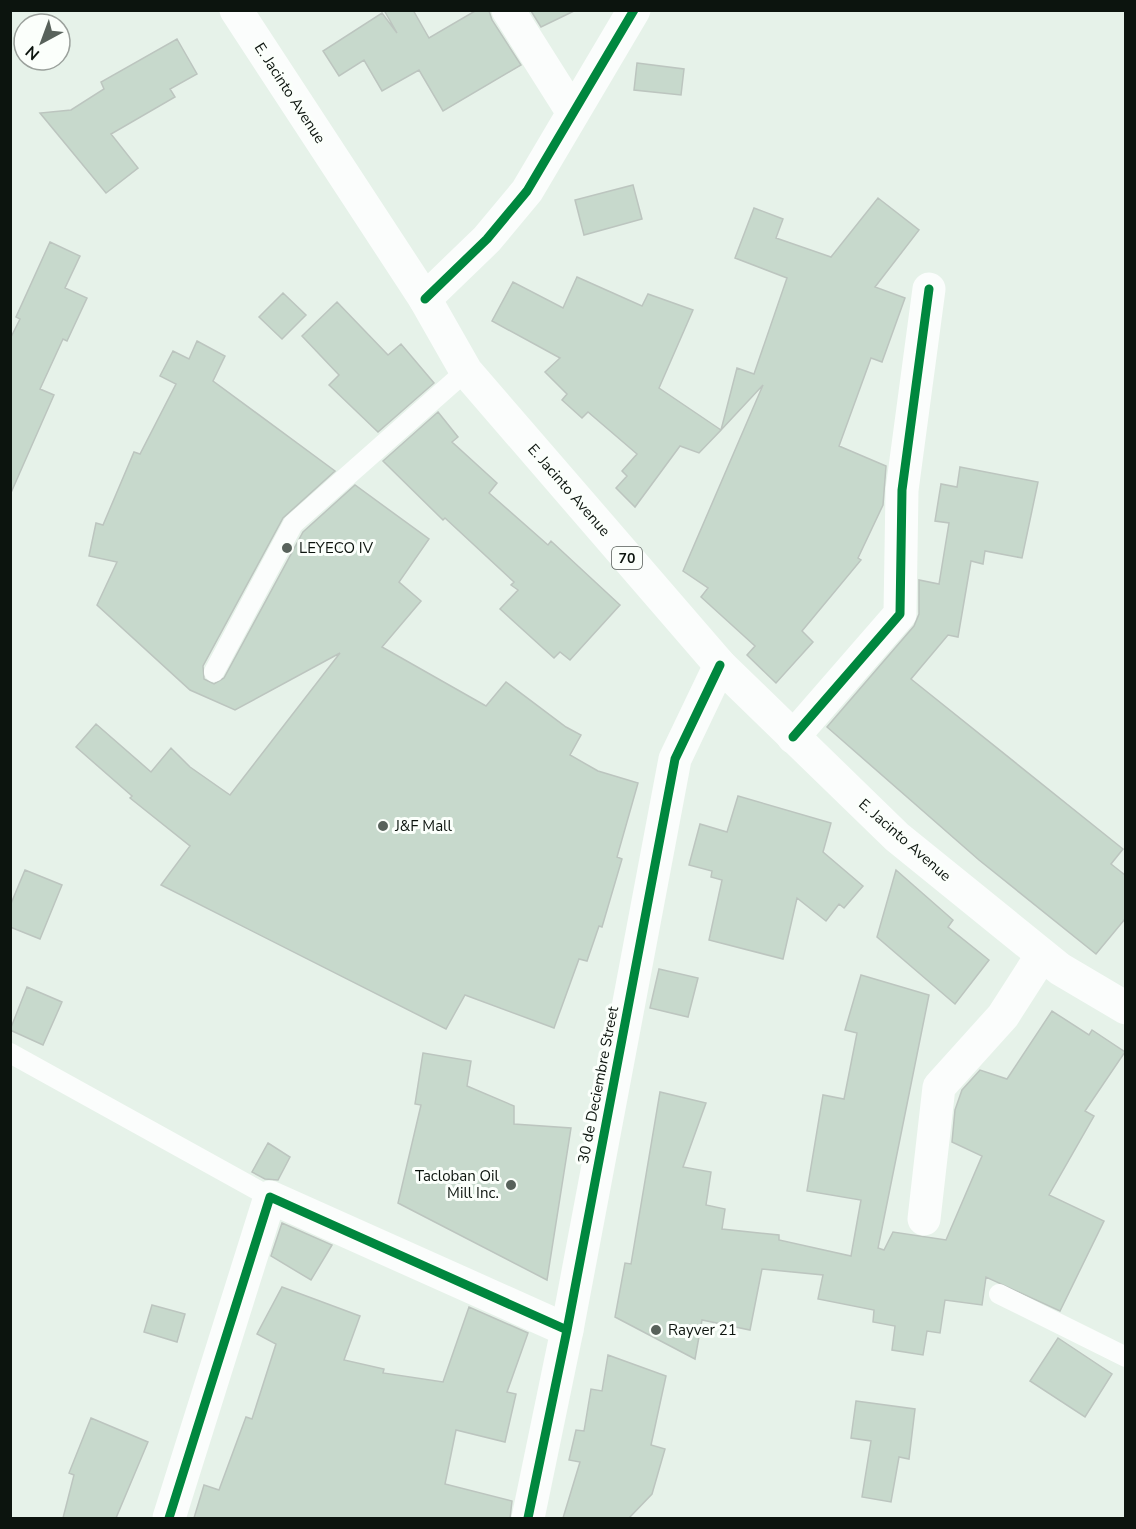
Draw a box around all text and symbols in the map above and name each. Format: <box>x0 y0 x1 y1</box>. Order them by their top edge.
north arrow <box>12 12 72 72</box>
street label: E. Jacinto Avenue <box>250 39 330 147</box>
text: N <box>21 40 45 65</box>
street label: E. Jacinto Avenue <box>523 440 615 540</box>
place label: LEYECO IV <box>299 538 374 558</box>
marker: LEYECO IV <box>280 541 294 555</box>
road number: 70 <box>612 547 642 569</box>
street label: E. Jacinto Avenue <box>855 794 955 886</box>
place label: J&F Mall <box>394 816 453 836</box>
marker: J&F Mall <box>376 819 390 833</box>
street label: 30 de Deciembre Street <box>573 1004 623 1165</box>
place label: Tacloban Oil Mill Inc. <box>415 1166 500 1203</box>
marker: Tacloban Oil Mill Inc. <box>504 1178 518 1192</box>
place label: Rayver 21 <box>668 1320 737 1340</box>
marker: Rayver 21 <box>649 1323 663 1337</box>

